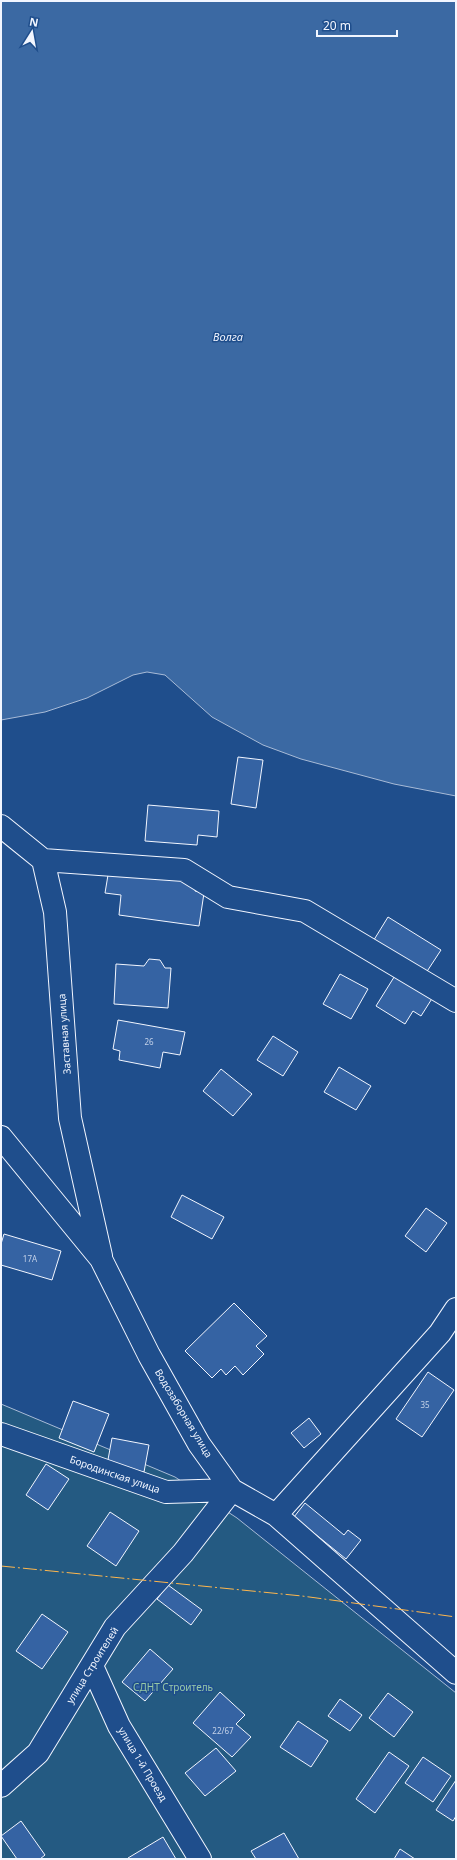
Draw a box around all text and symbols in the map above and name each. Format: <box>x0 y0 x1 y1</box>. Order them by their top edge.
north arrow <box>12 12 52 52</box>
scale bar <box>317 12 397 38</box>
text: N <box>28 13 40 30</box>
text: 20 m <box>323 17 351 34</box>
water label: Волга <box>213 329 243 344</box>
street label: Заставная улица <box>54 993 74 1075</box>
house number: 26 <box>144 1036 154 1047</box>
house number: 17А <box>23 1253 38 1264</box>
street label: Водозаборная улица <box>152 1366 216 1460</box>
house number: 35 <box>420 1399 430 1410</box>
street label: Бородинская улица <box>68 1452 162 1496</box>
street label: улица Строителей <box>63 1624 121 1706</box>
park label: СДНТ Строитель <box>133 1680 213 1694</box>
street label: улица 1-й Проезд <box>115 1724 171 1804</box>
house number: 22/67 <box>212 1725 234 1736</box>

